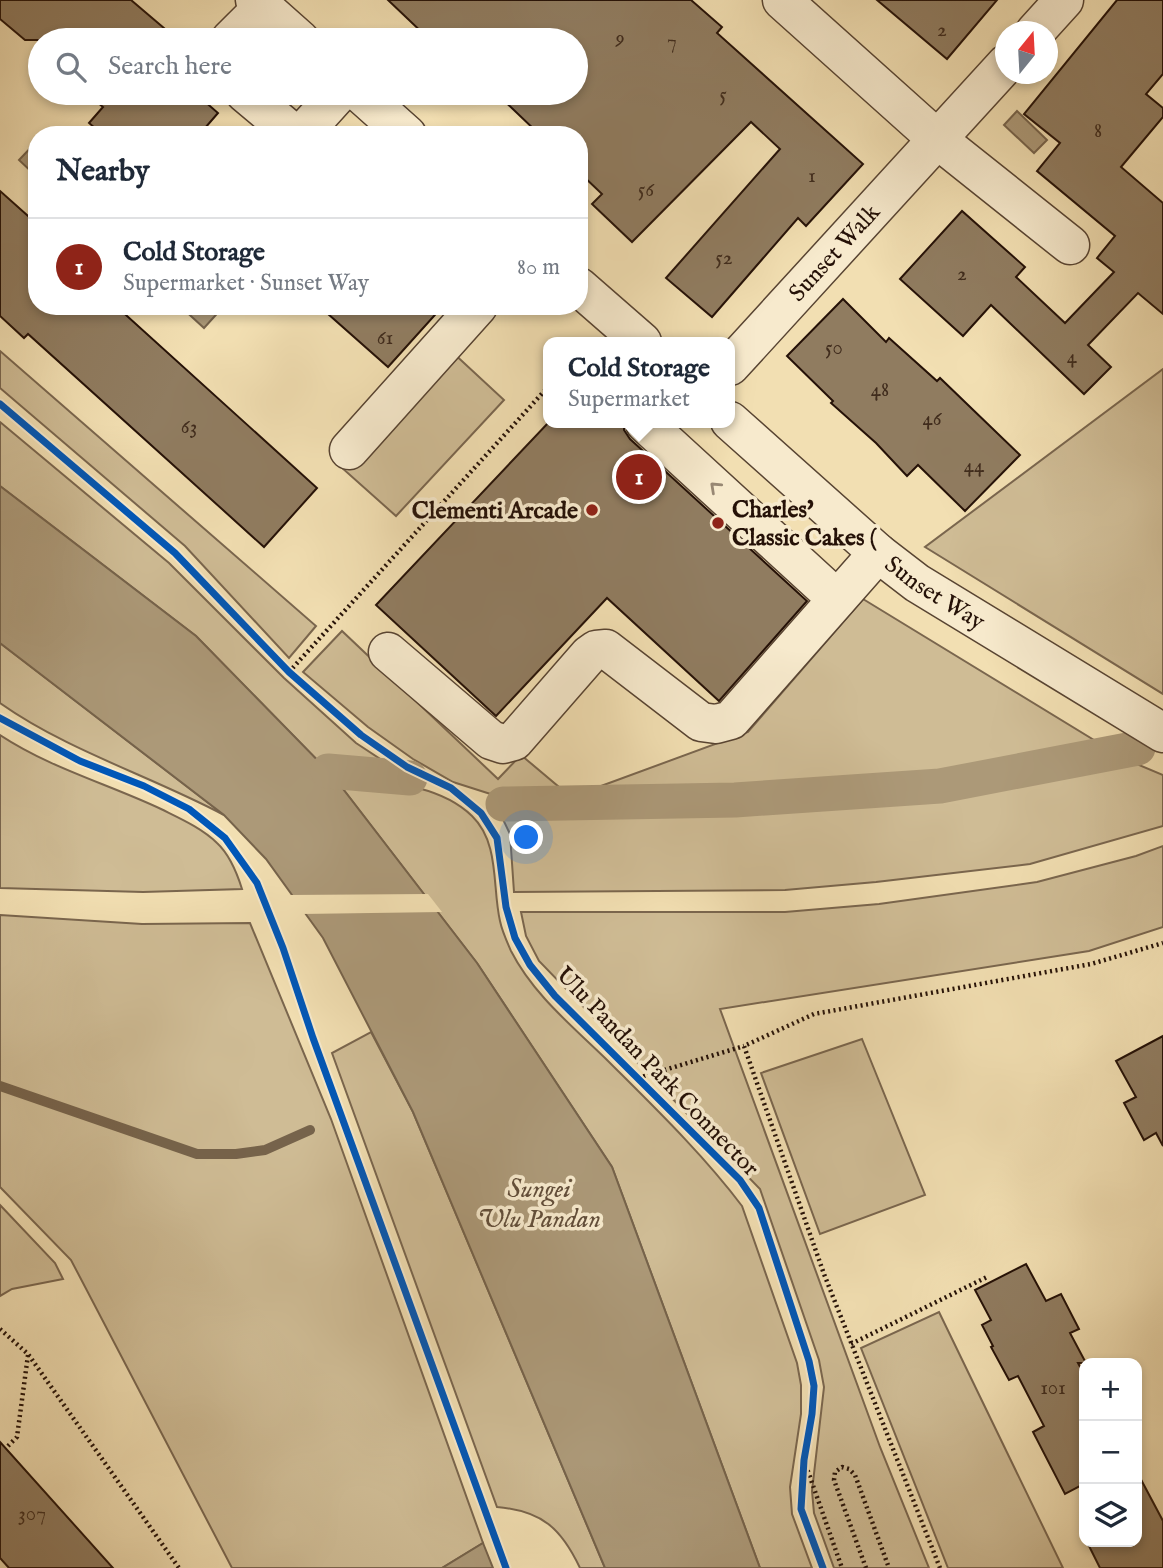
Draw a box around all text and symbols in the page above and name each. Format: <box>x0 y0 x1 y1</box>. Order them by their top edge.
house number: 2 <box>937 17 947 44</box>
north arrow <box>995 21 1058 84</box>
house number: 9 <box>614 25 625 52</box>
search box <box>28 28 588 105</box>
house number: 7 <box>667 29 677 56</box>
icon: search <box>52 48 90 86</box>
text: Search here <box>108 50 232 83</box>
house number: 5 <box>719 82 727 109</box>
house number: 8 <box>1094 118 1102 145</box>
text: Nearby <box>56 153 149 191</box>
house number: 1 <box>808 163 816 190</box>
house number: 56 <box>638 177 655 204</box>
street label: Sunset Walk <box>783 198 888 309</box>
text: Cold Storage <box>123 236 265 269</box>
house number: 52 <box>715 245 733 272</box>
text: 1 <box>75 253 83 282</box>
text: 80 m <box>517 253 560 282</box>
house number: 2 <box>957 261 967 288</box>
text: Supermarket · Sunset Way <box>123 269 369 298</box>
house number: 61 <box>377 325 393 352</box>
house number: 50 <box>825 335 843 362</box>
popup <box>543 337 735 428</box>
house number: 4 <box>1067 344 1078 371</box>
text: Cold Storage <box>568 352 710 385</box>
house number: 48 <box>871 377 889 404</box>
text: Supermarket <box>568 385 690 414</box>
house number: 46 <box>922 406 943 433</box>
house number: 63 <box>181 414 197 441</box>
pin: 1 <box>616 451 662 503</box>
house number: 44 <box>964 453 985 480</box>
one-way arrow <box>710 483 723 495</box>
place label: Charles' Classic Cakes ( <box>732 495 878 554</box>
place label: Clementi Arcade <box>412 496 578 527</box>
marker: Clementi Arcade <box>584 502 600 518</box>
marker: Charles' Classic Cakes ( <box>710 515 726 531</box>
street label: Sunset Way <box>878 550 991 638</box>
your location <box>509 820 543 854</box>
street label: Ulu Pandan Park Connector <box>548 960 766 1184</box>
water label: Sungei Ulu Pandan <box>477 1173 601 1236</box>
map controls <box>1079 1358 1142 1547</box>
button: + <box>1079 1358 1142 1421</box>
house number: 101 <box>1040 1375 1066 1402</box>
button: − <box>1079 1421 1142 1484</box>
button: layers <box>1079 1484 1142 1547</box>
house number: 307 <box>18 1501 46 1528</box>

